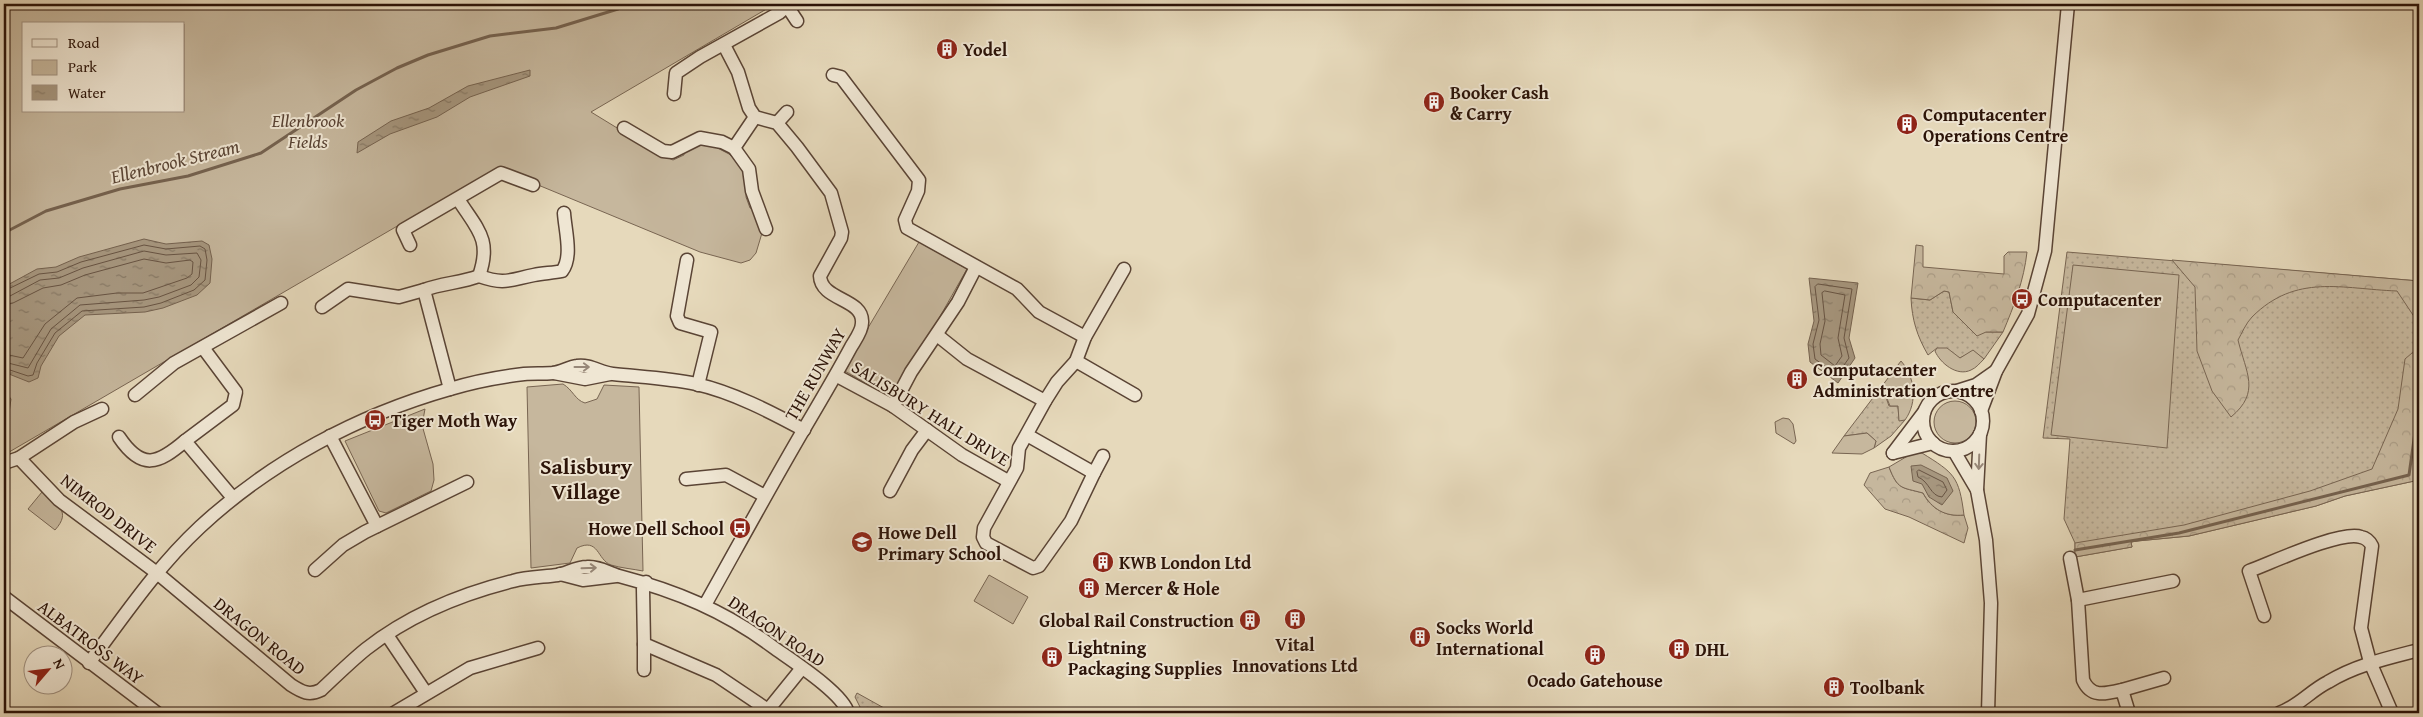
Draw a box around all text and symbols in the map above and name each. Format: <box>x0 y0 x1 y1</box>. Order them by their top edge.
legend <box>22 22 185 112</box>
text: Road <box>68 32 99 53</box>
place label: Yodel <box>963 36 1008 63</box>
building icon: Yodel <box>935 37 959 61</box>
text: Park <box>68 56 97 77</box>
place label: Booker Cash & Carry <box>1450 79 1549 127</box>
text: Water <box>68 82 106 103</box>
building icon: Booker Cash & Carry <box>1422 90 1446 114</box>
place label: Computacenter Operations Centre <box>1923 101 2069 149</box>
park label: Ellenbrook Fields <box>271 107 345 155</box>
building icon: Computacenter Operations Centre <box>1895 112 1919 136</box>
water label: Ellenbrook Stream <box>107 131 242 191</box>
place label: Computacenter <box>2038 286 2162 313</box>
bus stop icon: Computacenter <box>2010 287 2034 311</box>
street label: THE RUNWAY <box>778 322 853 425</box>
street label: SALISBURY HALL DRIVE <box>847 353 1015 473</box>
place label: Computacenter Administration Centre <box>1813 356 1994 404</box>
one-way arrow <box>574 362 590 372</box>
building icon: Computacenter Administration Centre <box>1785 367 1809 391</box>
place label: Tiger Moth Way <box>391 407 518 434</box>
bus stop icon: Tiger Moth Way <box>363 408 387 432</box>
district label: Salisbury Village <box>540 450 633 507</box>
one-way arrow <box>1974 454 1983 470</box>
street label: NIMROD DRIVE <box>55 467 163 559</box>
place label: Howe Dell School <box>588 515 724 542</box>
bus stop icon: Howe Dell School <box>728 516 752 540</box>
place label: Howe Dell Primary School <box>878 519 1002 567</box>
school or university icon: Howe Dell Primary School <box>850 530 874 554</box>
place label: KWB London Ltd <box>1119 549 1252 576</box>
building icon: KWB London Ltd <box>1091 550 1115 574</box>
one-way arrow <box>580 563 596 573</box>
place label: Mercer & Hole <box>1105 575 1220 602</box>
building icon: Mercer & Hole <box>1077 576 1101 600</box>
street label: DRAGON ROAD <box>723 589 831 673</box>
street label: DRAGON ROAD <box>208 590 312 682</box>
street label: ALBATROSS WAY <box>32 593 150 691</box>
place label: Global Rail Construction <box>1039 607 1234 634</box>
building icon: Vital Innovations Ltd <box>1283 607 1307 631</box>
building icon: Global Rail Construction <box>1238 608 1262 632</box>
place label: Socks World International <box>1436 614 1544 662</box>
building icon: Socks World International <box>1408 625 1432 649</box>
place label: Vital Innovations Ltd <box>1232 631 1358 679</box>
place label: Lightning Packaging Supplies <box>1068 634 1223 682</box>
place label: DHL <box>1695 636 1729 663</box>
building icon: DHL <box>1667 637 1691 661</box>
building icon: Ocado Gatehouse <box>1583 643 1607 667</box>
north arrow <box>22 644 72 694</box>
building icon: Lightning Packaging Supplies <box>1040 645 1064 669</box>
text: N <box>48 655 71 673</box>
place label: Ocado Gatehouse <box>1527 667 1663 694</box>
place label: Toolbank <box>1850 674 1925 701</box>
building icon: Toolbank <box>1822 675 1846 699</box>

